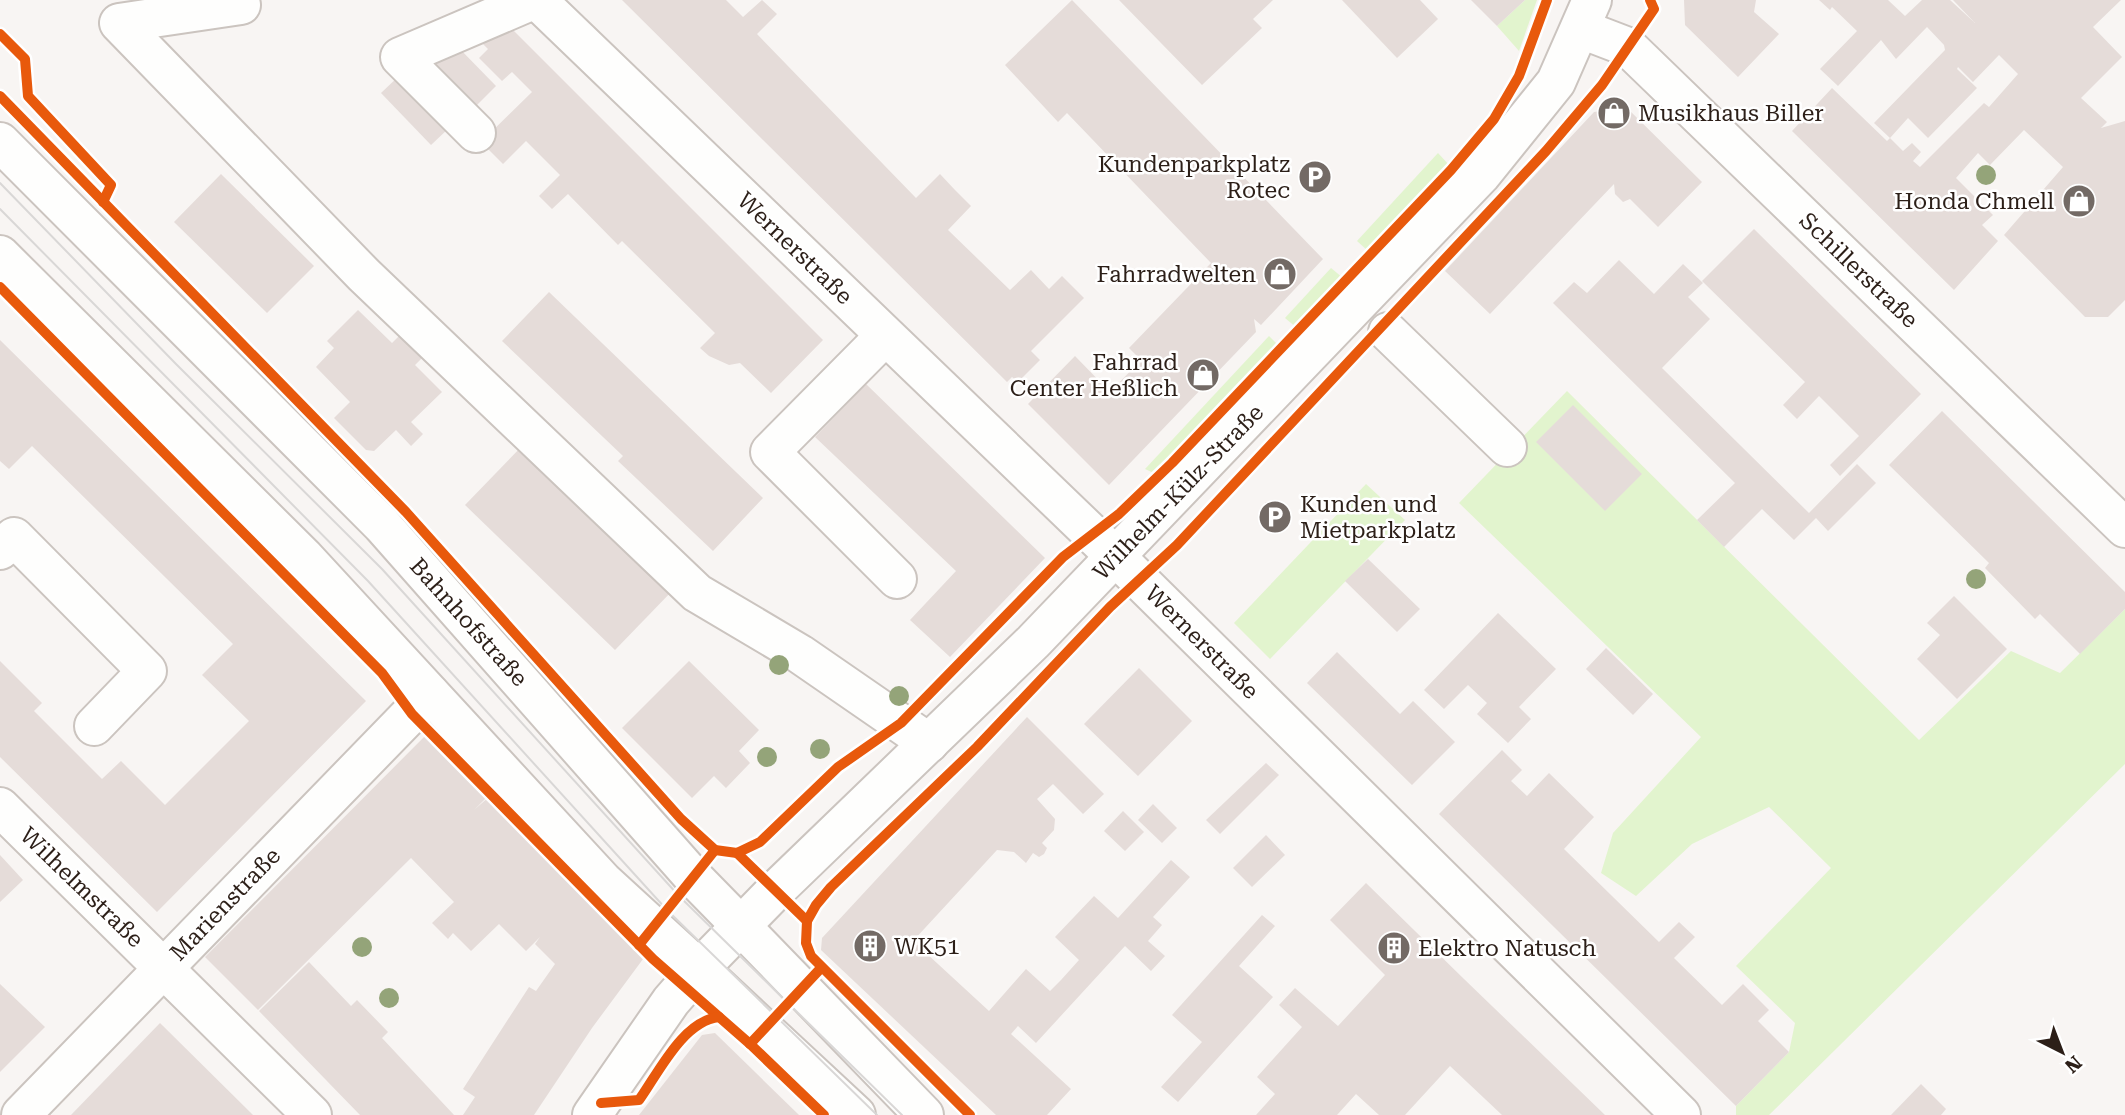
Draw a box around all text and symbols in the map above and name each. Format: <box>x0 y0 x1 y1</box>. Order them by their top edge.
shop icon: Musikhaus Biller <box>1595 94 1633 132</box>
place label: Musikhaus Biller <box>1638 100 1824 127</box>
place label: Kundenparkplatz Rotec <box>1098 151 1290 204</box>
parking icon: Kundenparkplatz Rotec <box>1296 158 1334 196</box>
shop icon: Honda Chmell <box>2060 182 2098 220</box>
street label: Wernerstraße <box>731 187 858 310</box>
place label: Honda Chmell <box>1894 188 2054 215</box>
street label: Schillerstraße <box>1794 207 1923 334</box>
shop icon: Fahrradwelten <box>1261 255 1299 293</box>
place label: Fahrradwelten <box>1096 261 1256 288</box>
place label: Fahrrad Center Heßlich <box>1010 349 1178 402</box>
shop icon: Fahrrad Center Heßlich <box>1184 356 1222 394</box>
street label: Wilhelm-Külz-Straße <box>1088 399 1269 586</box>
place label: Kunden und Mietparkplatz <box>1300 491 1456 544</box>
parking icon: Kunden und Mietparkplatz <box>1256 498 1294 536</box>
street label: Bahnhofstraße <box>404 553 533 692</box>
street label: Wernerstraße <box>1139 580 1264 705</box>
street label: Wilhelmstraße <box>14 822 149 953</box>
street label: Marienstraße <box>165 842 286 966</box>
building icon: WK51 <box>851 927 889 965</box>
building icon: Elektro Natusch <box>1375 929 1413 967</box>
place label: WK51 <box>894 933 960 960</box>
place label: Elektro Natusch <box>1418 935 1596 962</box>
north arrow <box>2027 1017 2097 1087</box>
text: N <box>2060 1051 2086 1078</box>

